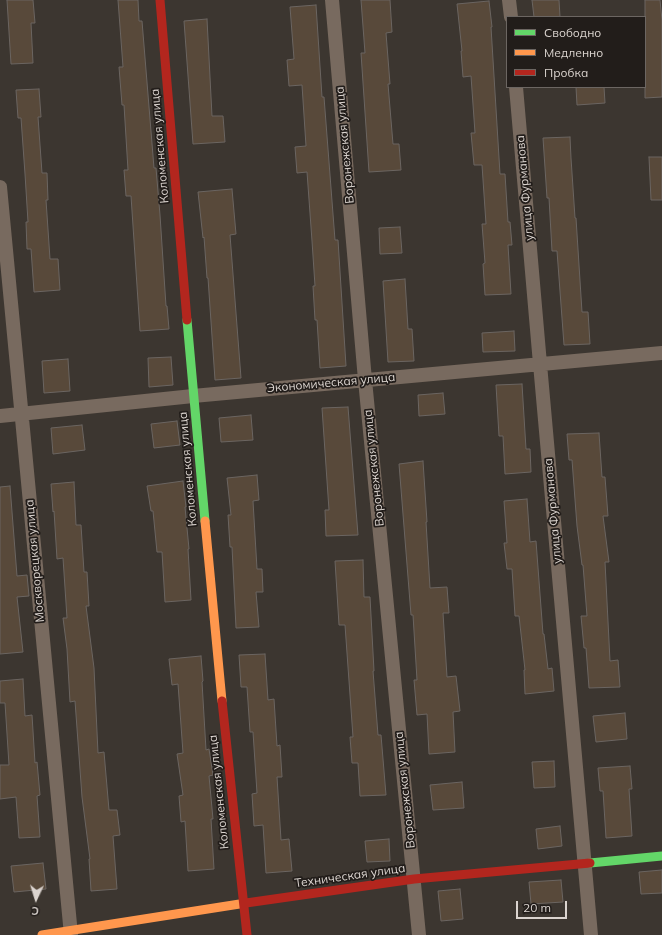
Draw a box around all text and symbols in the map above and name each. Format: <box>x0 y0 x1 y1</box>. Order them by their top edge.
legend <box>506 16 646 88</box>
text: Свободно <box>544 25 601 40</box>
text: Медленно <box>544 45 603 60</box>
text: Пробка <box>544 65 588 80</box>
street label: Воронежская улица <box>333 86 357 204</box>
street label: Коломенская улица <box>148 88 172 204</box>
street label: улица Фурманова <box>513 135 537 241</box>
street label: Экономическая улица <box>266 370 396 396</box>
street label: Воронежская улица <box>361 409 387 527</box>
street label: Коломенская улица <box>176 411 200 527</box>
street label: улица Фурманова <box>541 458 565 564</box>
street label: Москворецкая улица <box>22 499 48 623</box>
street label: Воронежская улица <box>392 731 418 849</box>
street label: Коломенская улица <box>206 734 232 850</box>
street label: Техническая улица <box>294 861 406 891</box>
north arrow <box>16 879 56 919</box>
scale bar <box>518 893 569 919</box>
text: 20 m <box>523 900 551 915</box>
text: С <box>31 904 39 918</box>

